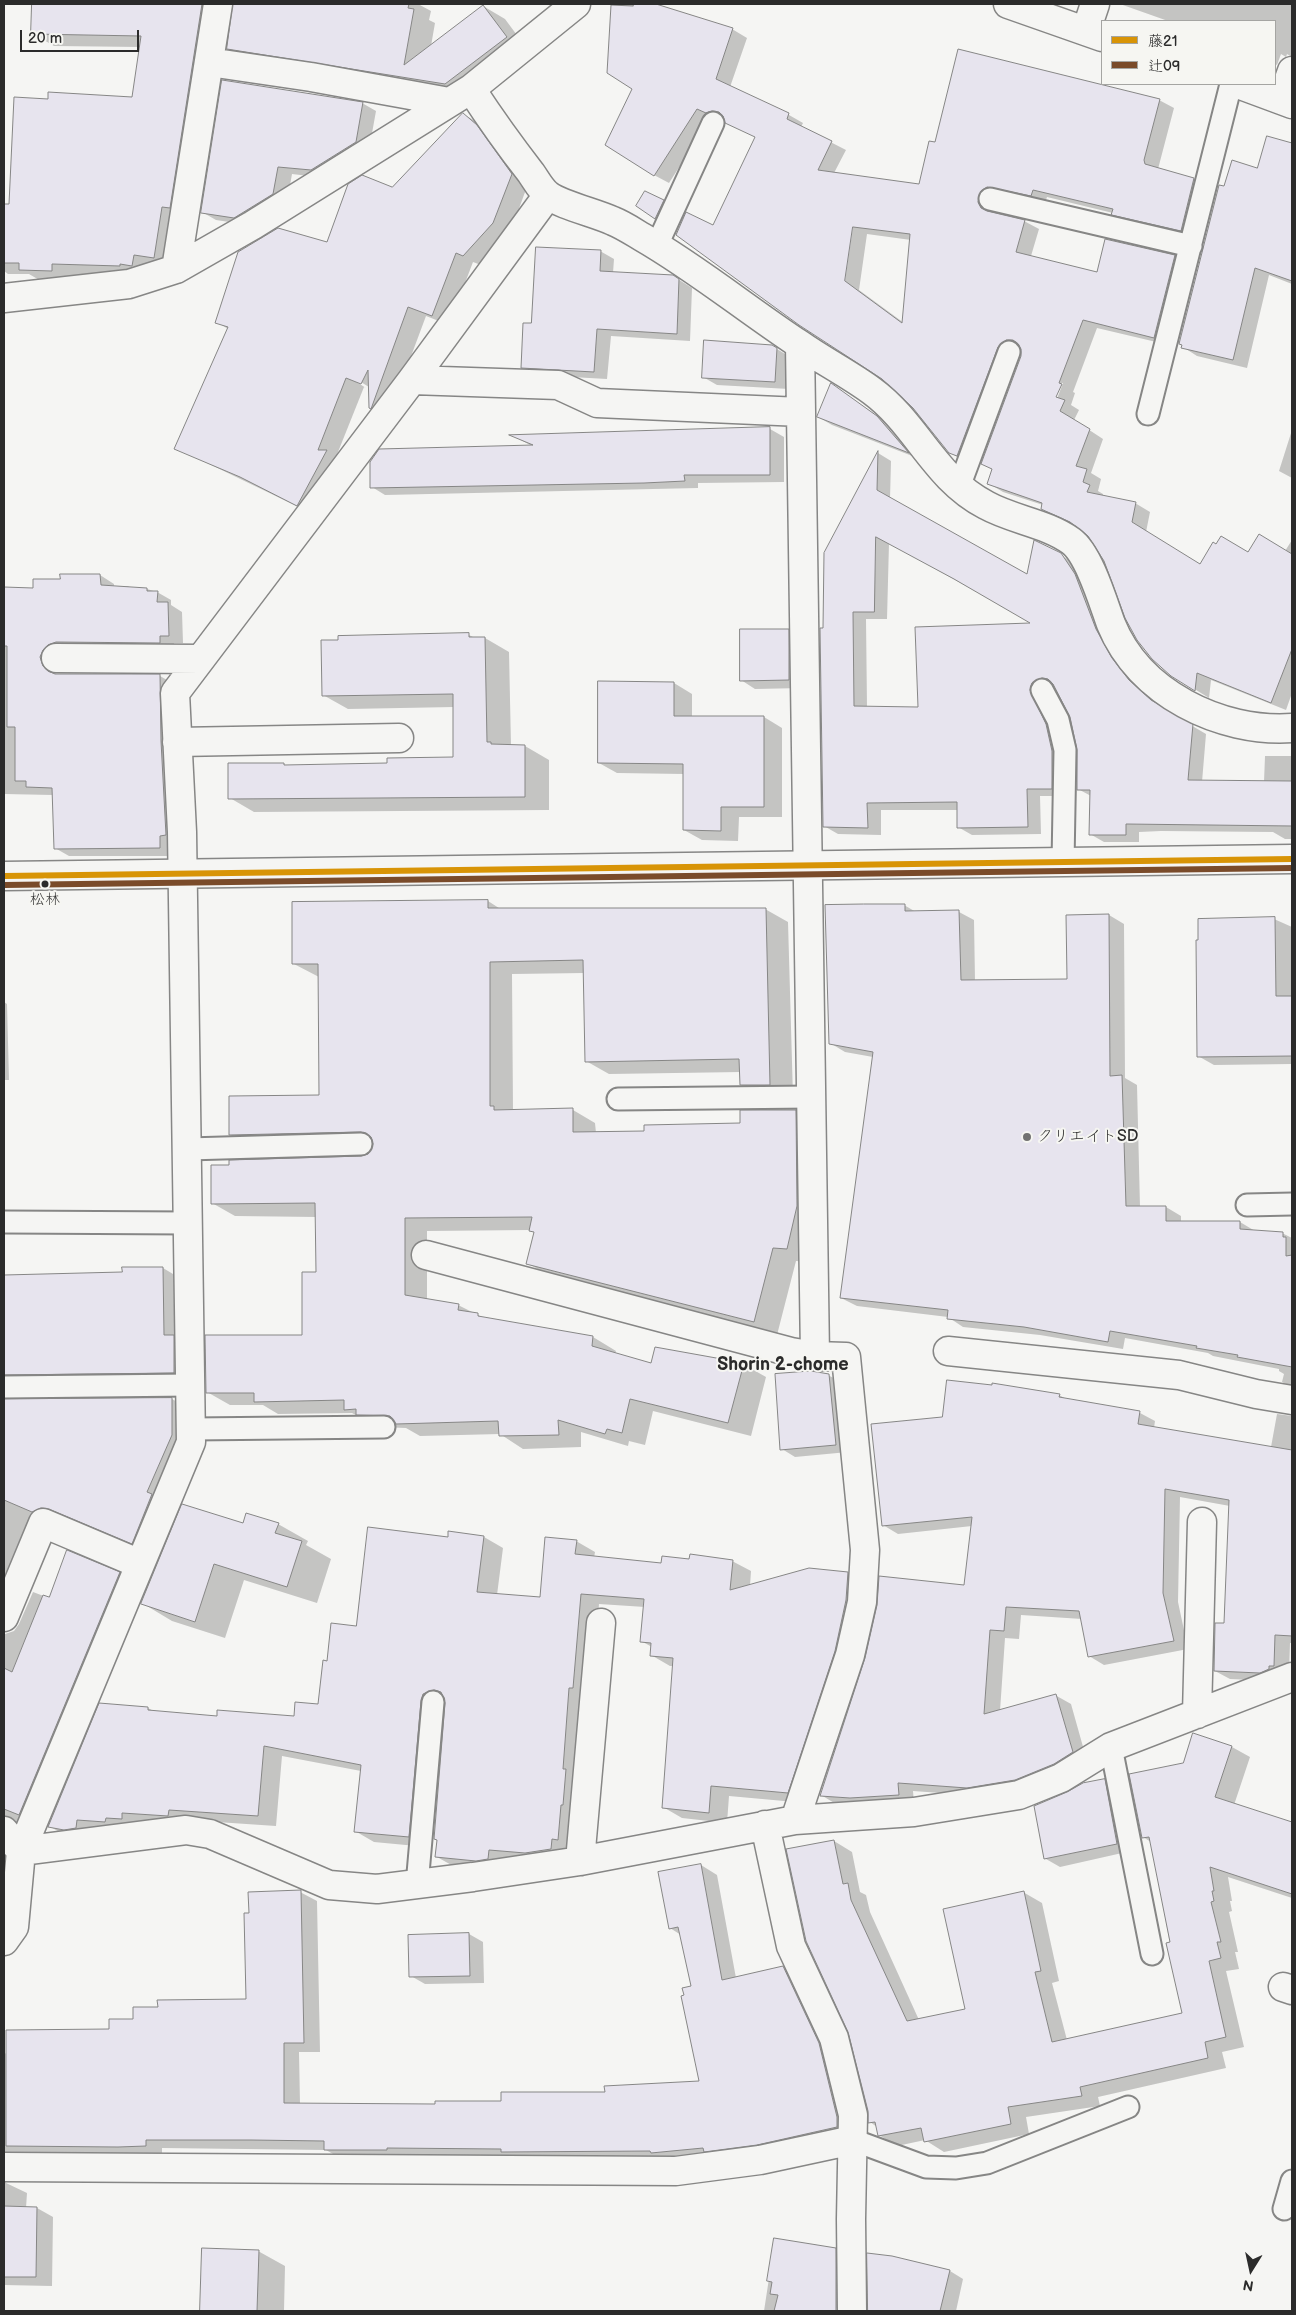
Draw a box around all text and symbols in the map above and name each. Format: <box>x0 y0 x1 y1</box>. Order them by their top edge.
scale bar <box>22 20 141 52</box>
legend <box>1101 20 1276 85</box>
text: 20 m <box>28 29 62 48</box>
text: 藤21 <box>1148 32 1177 51</box>
text: 辻09 <box>1148 57 1181 76</box>
marker: 松林 <box>40 879 50 889</box>
place label: 松林 <box>30 891 60 909</box>
place label: クリエイトSD <box>1037 1127 1138 1147</box>
marker: クリエイトSD <box>1021 1131 1033 1143</box>
district label: Shorin 2-chome <box>717 1354 849 1376</box>
north arrow <box>1226 2245 1276 2295</box>
text: N <box>1242 2276 1255 2295</box>

